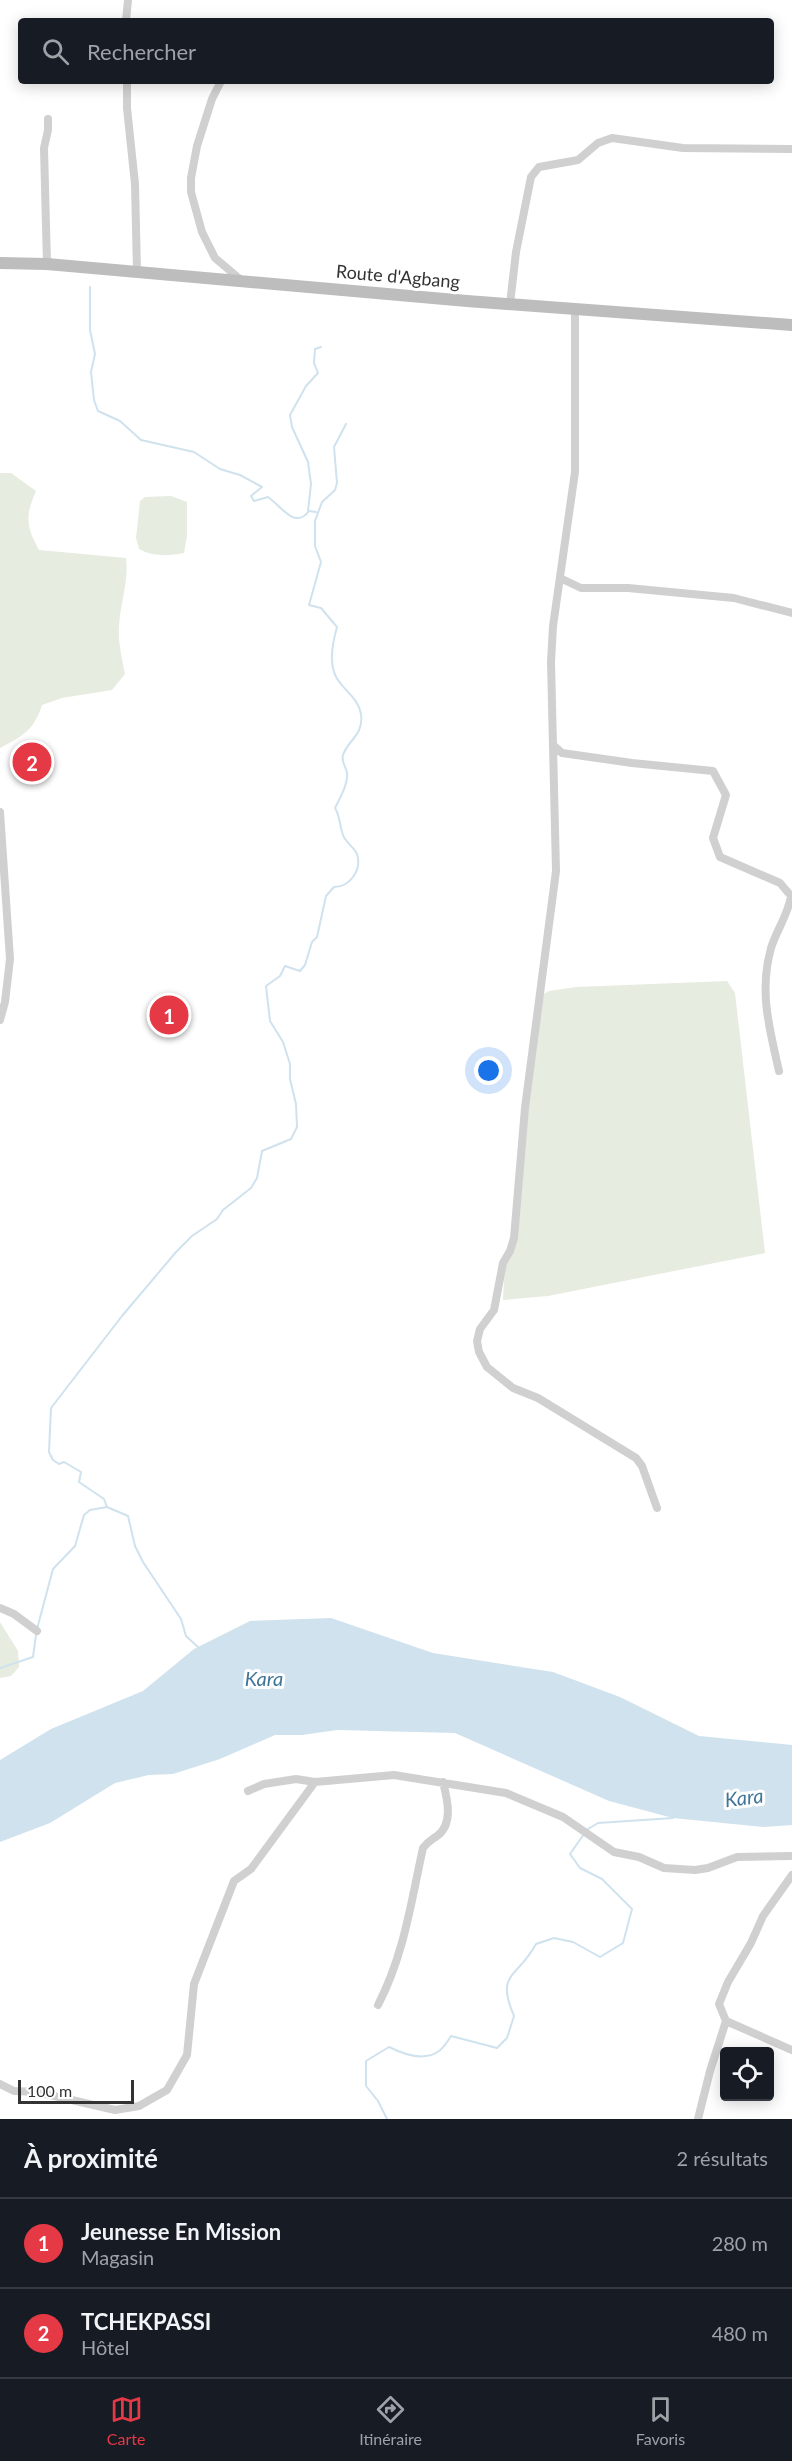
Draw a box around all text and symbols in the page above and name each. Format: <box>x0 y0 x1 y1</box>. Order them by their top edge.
search box <box>18 18 774 84</box>
icon: search <box>39 35 72 68</box>
text: Rechercher <box>87 38 196 65</box>
street label: Route d'Agbang <box>335 260 461 292</box>
pin: 2 <box>12 740 51 784</box>
pin: 1 <box>150 992 188 1038</box>
your location <box>474 1056 503 1085</box>
water label: Kara <box>245 1666 283 1690</box>
water label: Kara <box>723 1783 765 1811</box>
map controls <box>720 2047 774 2101</box>
button: locate <box>720 2047 774 2101</box>
scale bar <box>18 2077 134 2104</box>
text: 100 m <box>27 2081 72 2100</box>
text: À proximité <box>24 2142 158 2174</box>
text: 2 résultats <box>677 2146 768 2170</box>
text: Jeunesse En Mission <box>81 2218 281 2245</box>
text: 1 <box>38 2231 49 2255</box>
text: 280 m <box>712 2231 768 2255</box>
text: Magasin <box>81 2245 154 2269</box>
text: TCHEKPASSI <box>81 2308 211 2335</box>
text: 2 <box>38 2321 49 2345</box>
text: 480 m <box>712 2321 768 2345</box>
text: Hôtel <box>81 2335 130 2359</box>
tab: Carte <box>107 2393 145 2448</box>
tab: Itinéraire <box>359 2393 422 2448</box>
tab: Favoris <box>636 2393 685 2448</box>

